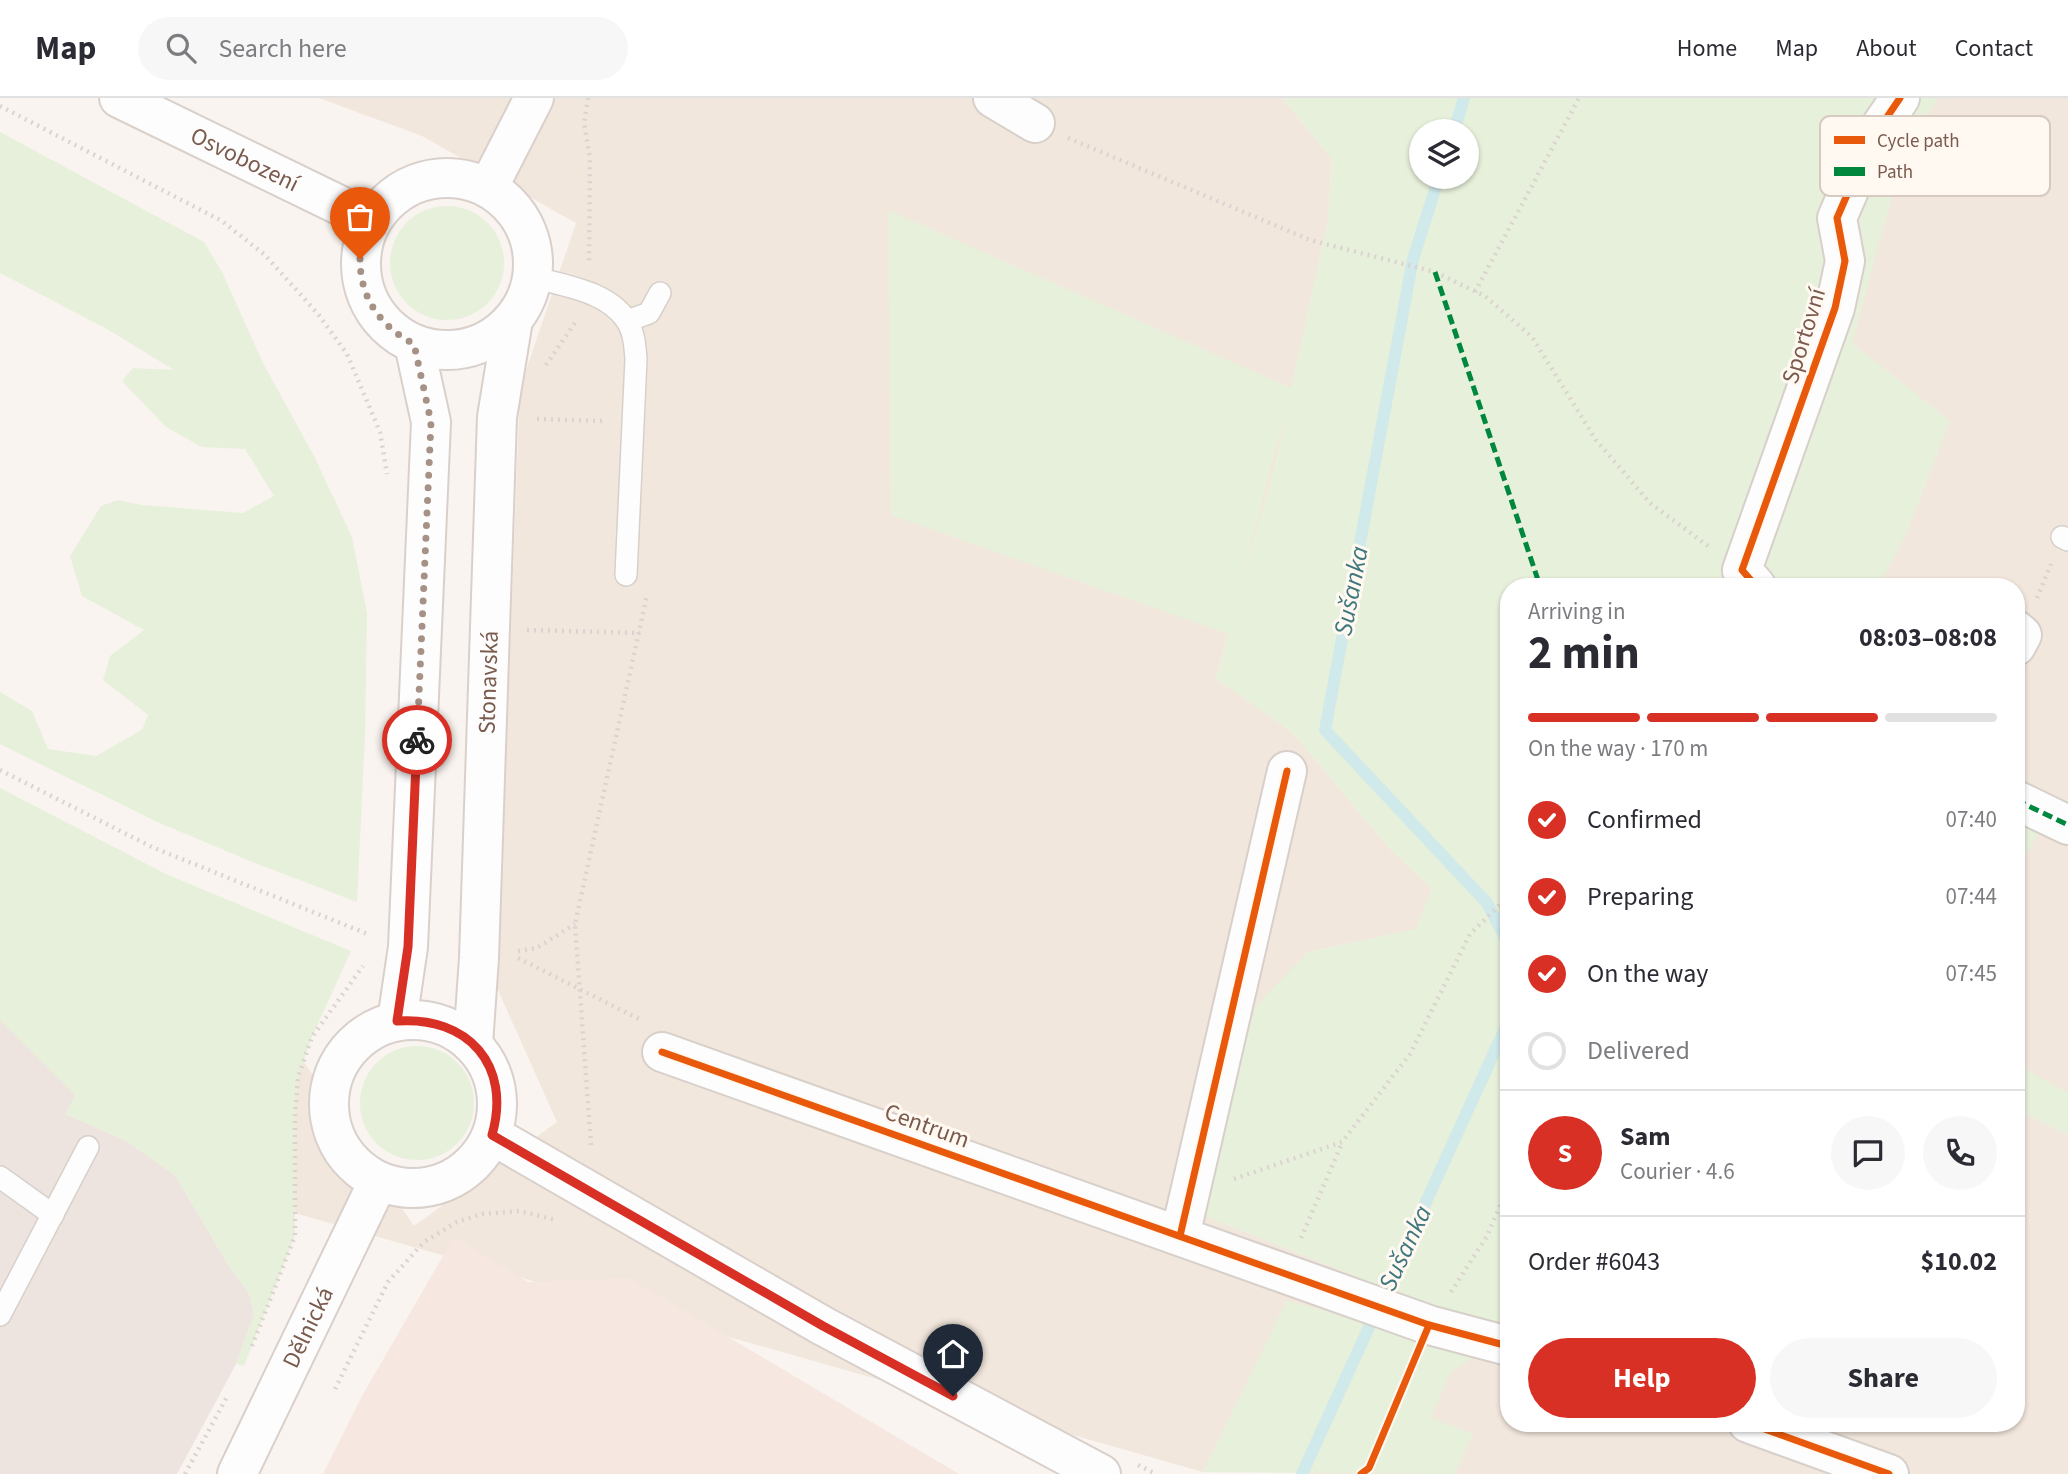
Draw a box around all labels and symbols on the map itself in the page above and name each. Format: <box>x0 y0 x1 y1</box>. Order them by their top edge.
legend <box>1820 116 2050 196</box>
street label: Osvobození <box>185 118 306 201</box>
text: Cycle path <box>1877 128 1959 155</box>
text: Path <box>1877 159 1913 186</box>
pin <box>330 187 390 259</box>
street label: Sportovní <box>1773 283 1835 388</box>
water label: Sušanka <box>1324 543 1378 639</box>
street label: Stonavská <box>469 630 507 735</box>
courier <box>382 705 452 775</box>
street label: Centrum <box>880 1094 974 1158</box>
water label: Sušanka <box>1369 1199 1441 1297</box>
street label: Dělnická <box>273 1281 342 1374</box>
pin <box>923 1324 983 1396</box>

